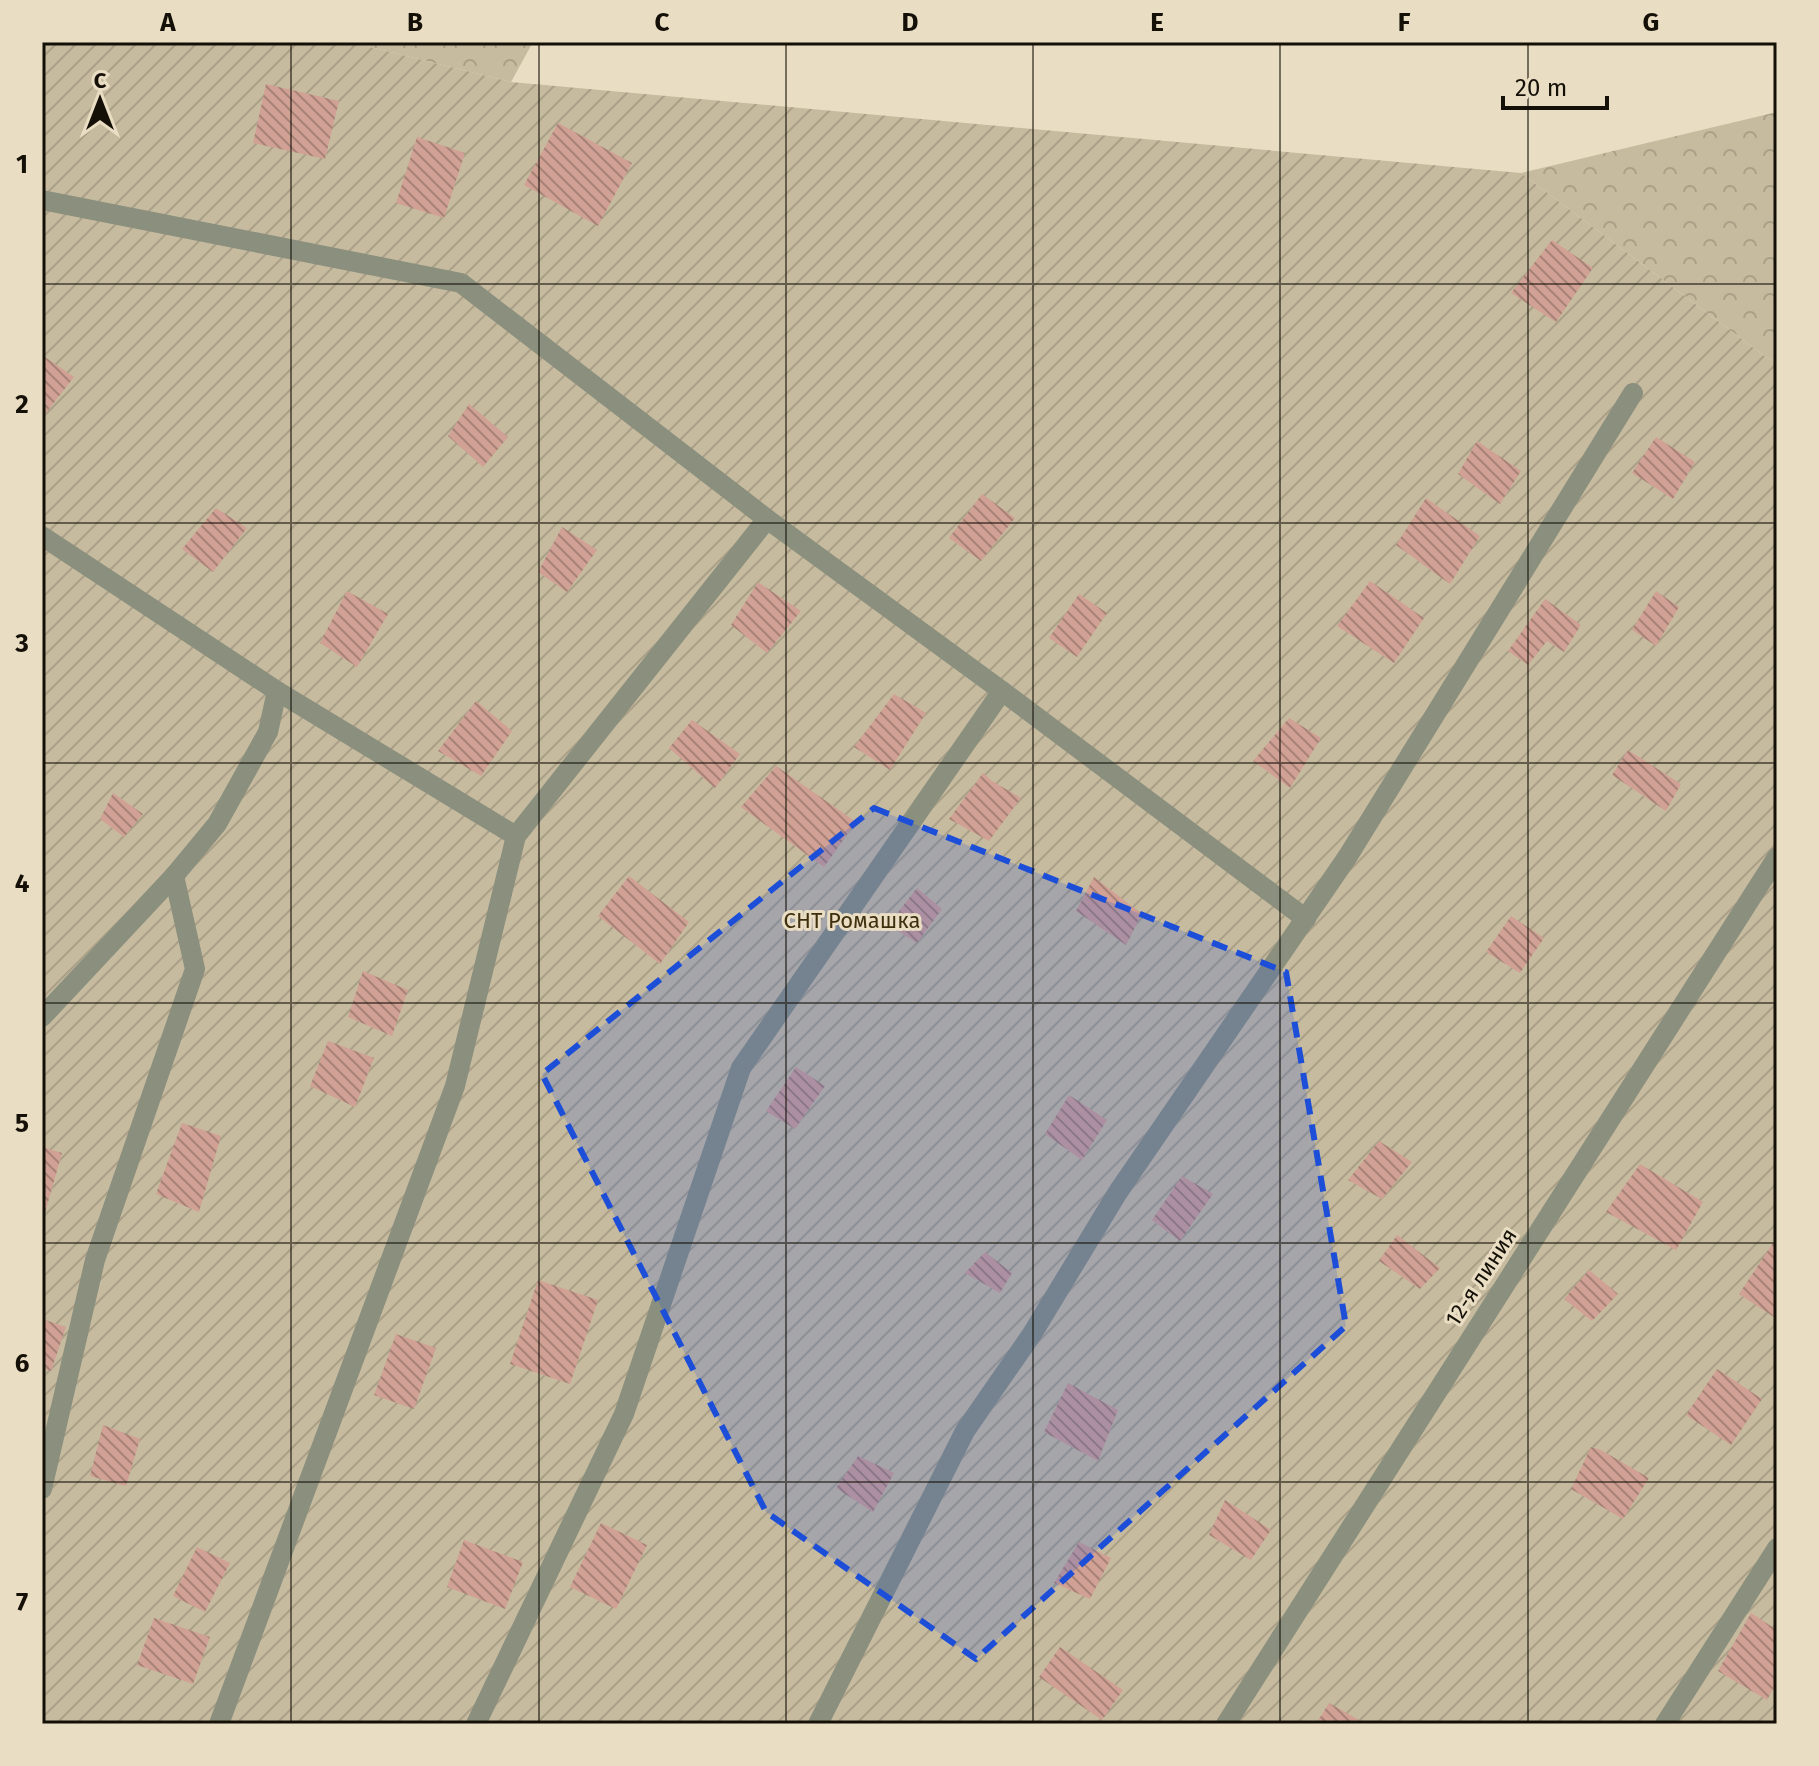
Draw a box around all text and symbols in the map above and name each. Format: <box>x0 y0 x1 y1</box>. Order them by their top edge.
text: A <box>159 7 176 38</box>
text: B <box>407 7 423 38</box>
text: C <box>655 7 670 38</box>
text: D <box>902 7 919 38</box>
text: E <box>1150 7 1164 38</box>
text: F <box>1398 7 1411 38</box>
text: G <box>1643 7 1659 38</box>
north arrow <box>60 60 140 140</box>
scale bar <box>1503 60 1607 110</box>
text: С <box>94 67 107 94</box>
text: 20 m <box>1515 74 1567 102</box>
text: 1 <box>16 149 28 180</box>
text: 2 <box>15 389 29 420</box>
text: 3 <box>14 628 29 659</box>
text: 4 <box>15 868 30 899</box>
park label: СНТ Ромашка <box>784 907 920 934</box>
text: 5 <box>15 1108 29 1139</box>
street label: 12-я линия <box>1439 1223 1523 1331</box>
text: 6 <box>15 1348 30 1379</box>
text: 7 <box>16 1587 28 1618</box>

